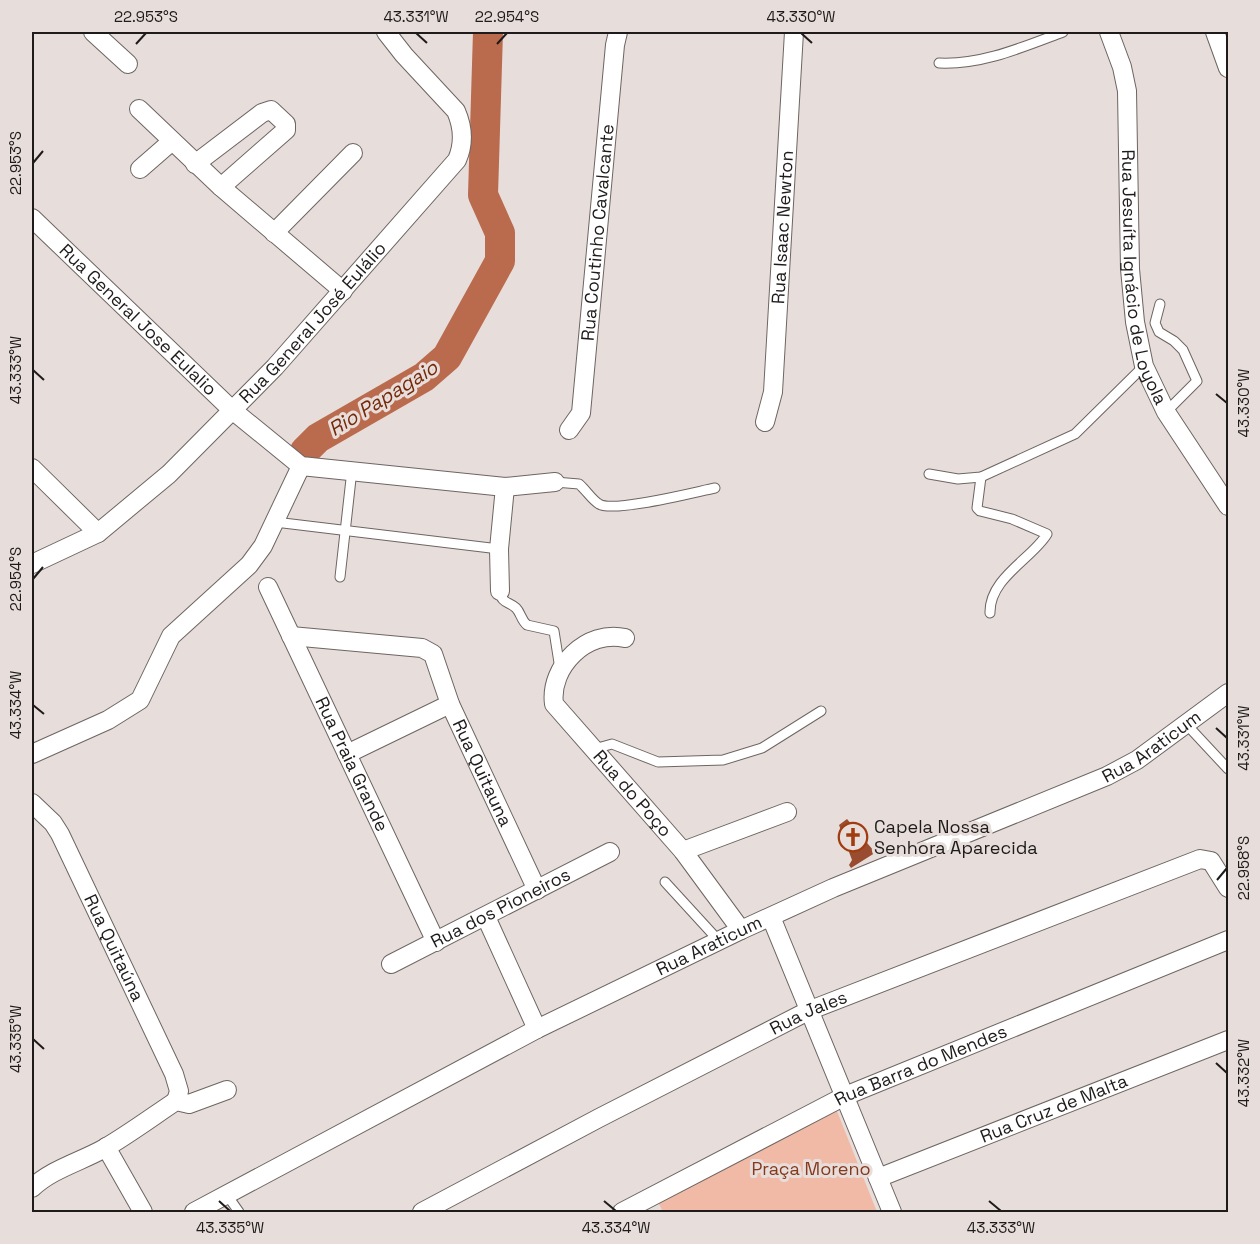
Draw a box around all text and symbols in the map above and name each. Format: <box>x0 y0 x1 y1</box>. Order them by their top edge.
text: 22.953°S <box>114 7 178 26</box>
text: 43.331°W <box>383 7 449 26</box>
text: 22.954°S <box>475 7 539 26</box>
text: 43.330°W <box>767 7 835 26</box>
street label: Rua Coutinho Cavalcante <box>576 123 619 342</box>
text: 22.953°S <box>6 131 25 195</box>
street label: Rua Jesuíta Ignácio de Loyola <box>1117 149 1173 408</box>
street label: Rua Isaac Newton <box>766 150 798 305</box>
street label: Rua General José Eulálio <box>234 237 391 408</box>
street label: Rua General Jose Eulalio <box>55 239 222 400</box>
text: 43.333°W <box>6 336 25 404</box>
water label: Rio Papagaio <box>324 354 443 442</box>
text: 43.330°W <box>1234 369 1253 437</box>
text: 22.954°S <box>6 547 25 611</box>
text: 43.334°W <box>6 671 25 739</box>
street label: Rua Praia Grande <box>311 693 394 835</box>
street label: Rua Araticum <box>1098 705 1205 788</box>
text: 43.331°W <box>1234 705 1253 771</box>
street label: Rua Quitauna <box>448 715 518 830</box>
street label: Rua do Poço <box>588 745 677 841</box>
place label: Capela Nossa Senhora Aparecida <box>874 815 1038 859</box>
church icon: Capela Nossa Senhora Aparecida <box>837 821 869 853</box>
text: 22.958°S <box>1234 836 1253 900</box>
street label: Rua dos Pioneiros <box>427 862 574 953</box>
street label: Rua Quitaúna <box>79 890 150 1005</box>
street label: Rua Araticum <box>652 910 765 980</box>
street label: Rua Jales <box>766 985 850 1040</box>
text: 43.335°W <box>6 1005 25 1073</box>
street label: Rua Barra do Mendes <box>830 1019 1010 1111</box>
text: 43.332°W <box>1234 1039 1253 1107</box>
street label: Rua Cruz de Malta <box>977 1069 1131 1148</box>
park label: Praça Moreno <box>751 1157 871 1180</box>
text: 43.335°W <box>196 1218 264 1237</box>
text: 43.334°W <box>582 1218 650 1237</box>
text: 43.333°W <box>967 1218 1035 1237</box>

